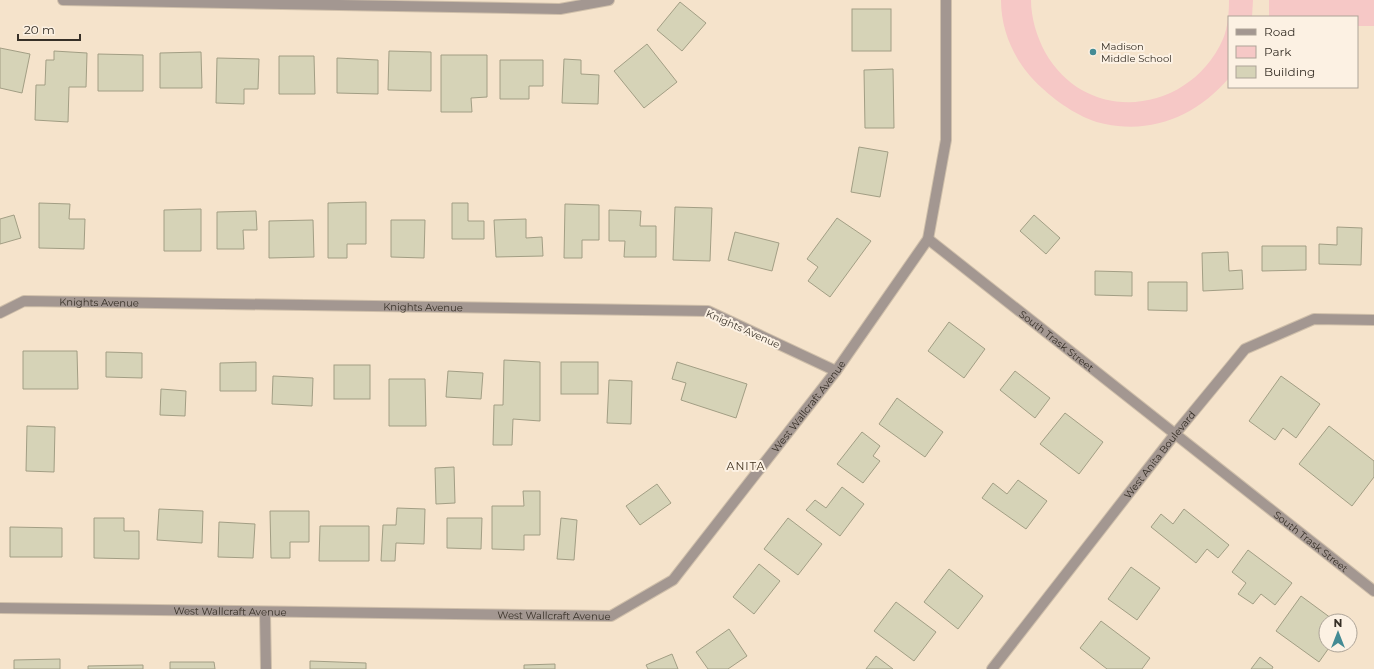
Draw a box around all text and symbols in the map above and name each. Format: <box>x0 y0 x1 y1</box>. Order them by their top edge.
scale bar <box>18 16 80 42</box>
legend <box>1228 16 1358 88</box>
text: 20 m <box>24 22 55 37</box>
text: Road <box>1264 24 1295 39</box>
place label: Madison Middle School <box>1101 40 1172 65</box>
text: Park <box>1264 44 1292 59</box>
marker: Madison Middle School <box>1088 47 1098 57</box>
text: Building <box>1264 64 1315 79</box>
street label: Knights Avenue <box>59 295 139 309</box>
street label: Knights Avenue <box>383 300 463 314</box>
street label: Knights Avenue <box>704 307 782 351</box>
street label: South Trask Street <box>1017 307 1097 374</box>
street label: West Wallcraft Avenue <box>769 358 848 455</box>
street label: West Anita Boulevard <box>1121 408 1198 501</box>
district label: ANITA <box>727 459 765 473</box>
street label: South Trask Street <box>1271 508 1351 575</box>
street label: West Wallcraft Avenue <box>173 604 287 618</box>
street label: West Wallcraft Avenue <box>497 608 611 622</box>
north arrow <box>1318 613 1358 653</box>
text: N <box>1334 616 1342 630</box>

